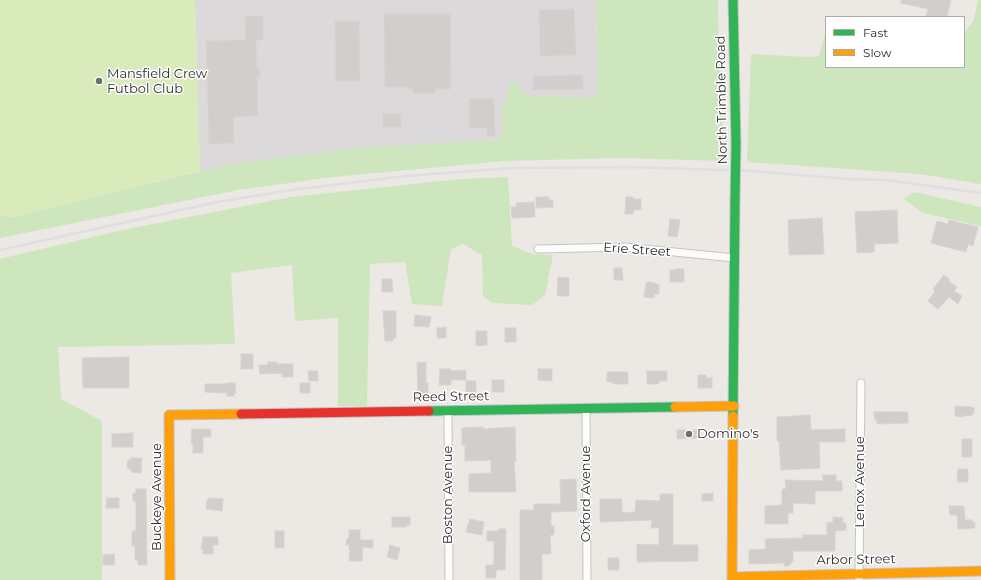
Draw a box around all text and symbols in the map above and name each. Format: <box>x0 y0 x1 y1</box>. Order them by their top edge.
legend <box>825 16 965 68</box>
text: Fast <box>863 25 888 40</box>
street label: North Trimble Road <box>713 35 731 165</box>
text: Slow <box>863 45 892 60</box>
place label: Mansfield Crew Futbol Club <box>107 66 207 97</box>
marker: Mansfield Crew Futbol Club <box>94 76 104 86</box>
street label: Erie Street <box>603 240 671 260</box>
street label: Reed Street <box>413 389 489 405</box>
place label: Domino's <box>697 426 759 442</box>
marker: Domino's <box>684 429 694 439</box>
street label: Lenox Avenue <box>852 436 868 528</box>
street label: Buckeye Avenue <box>149 443 165 551</box>
street label: Boston Avenue <box>440 446 456 544</box>
street label: Oxford Avenue <box>578 446 594 542</box>
street label: Arbor Street <box>816 552 896 568</box>

